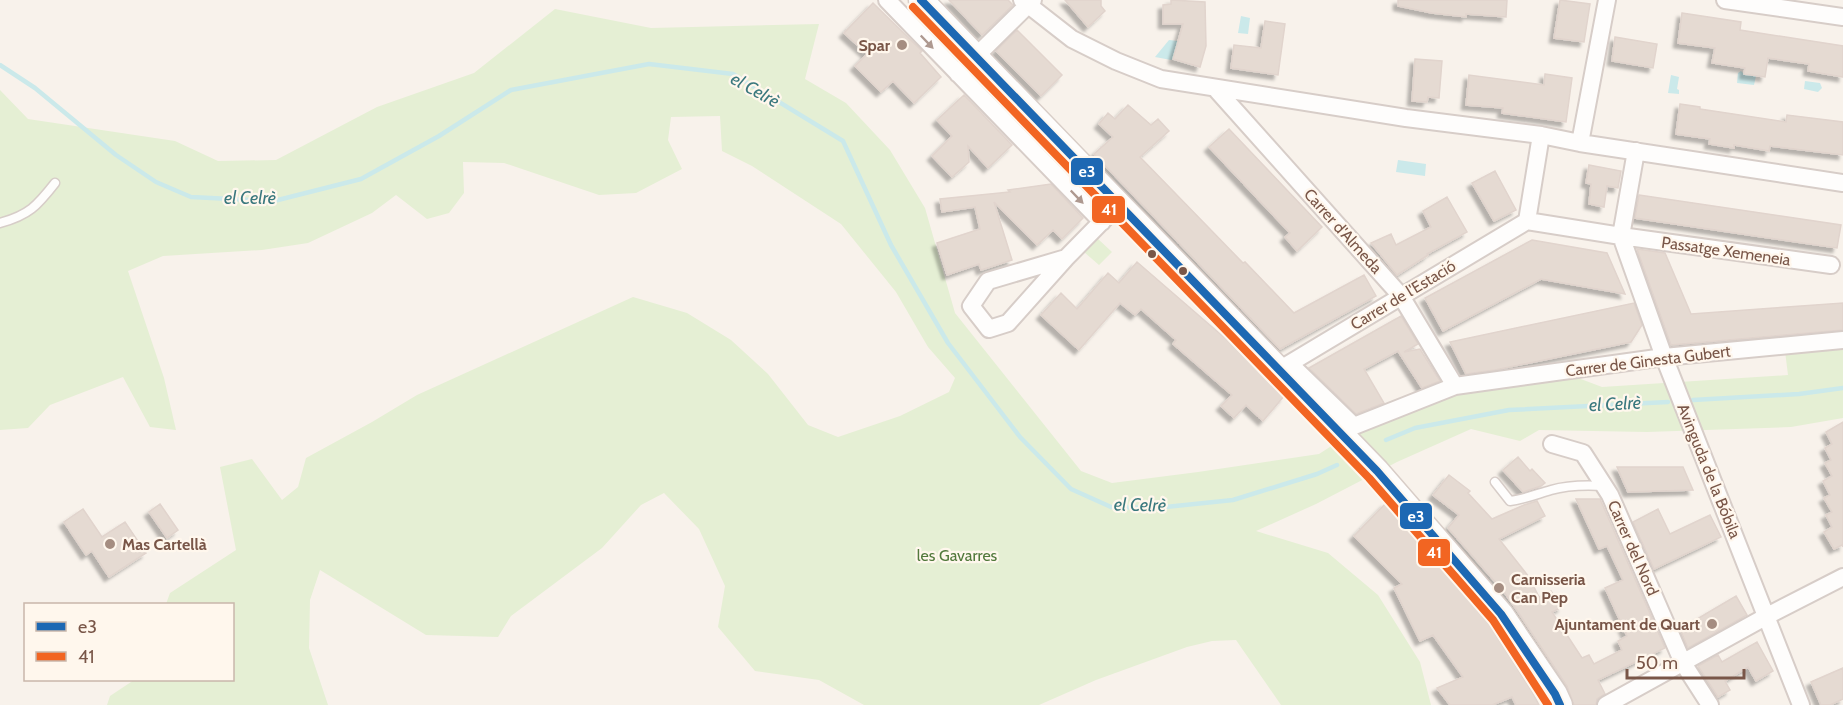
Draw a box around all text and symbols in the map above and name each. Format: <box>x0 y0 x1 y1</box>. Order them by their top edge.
one-way arrow <box>920 35 934 50</box>
place label: Spar <box>858 36 891 55</box>
marker: Spar <box>895 38 909 52</box>
water label: el Celrè <box>727 68 783 112</box>
line badge: e3 <box>1070 157 1104 186</box>
text: e3 <box>1079 162 1095 181</box>
street label: Carrer d'Almeda <box>1300 185 1386 278</box>
water label: el Celrè <box>224 187 276 209</box>
one-way arrow <box>1070 190 1084 204</box>
line badge: 41 <box>1091 195 1126 224</box>
text: 41 <box>1101 200 1117 219</box>
street label: Passatge Xemeneia <box>1660 233 1792 270</box>
unlabelled marker <box>1146 248 1158 260</box>
street label: Carrer de l'Estació <box>1347 256 1459 334</box>
unlabelled marker <box>1177 265 1189 277</box>
street label: Carrer de Ginesta Gubert <box>1564 341 1732 381</box>
water label: el Celrè <box>1588 392 1642 416</box>
street label: Avinguda de la Bóbila <box>1673 401 1745 542</box>
water label: el Celrè <box>1114 494 1166 516</box>
street label: Carrer del Nord <box>1604 497 1662 599</box>
line badge: e3 <box>1399 502 1433 530</box>
text: e3 <box>1408 507 1424 526</box>
place label: Mas Cartellà <box>122 535 207 554</box>
marker: Mas Cartellà <box>103 537 117 551</box>
line badge: 41 <box>1417 538 1451 567</box>
text: 41 <box>1426 543 1442 562</box>
park label: les Gavarres <box>917 546 998 565</box>
place label: Carnisseria Can Pep <box>1511 570 1586 607</box>
marker: Carnisseria Can Pep <box>1492 581 1506 595</box>
legend <box>24 603 234 681</box>
place label: Ajuntament de Quart <box>1554 615 1700 634</box>
text: e3 <box>78 616 97 638</box>
marker: Ajuntament de Quart <box>1705 617 1719 631</box>
scale bar <box>1627 642 1744 680</box>
text: 41 <box>78 646 94 668</box>
text: 50 m <box>1636 652 1678 674</box>

